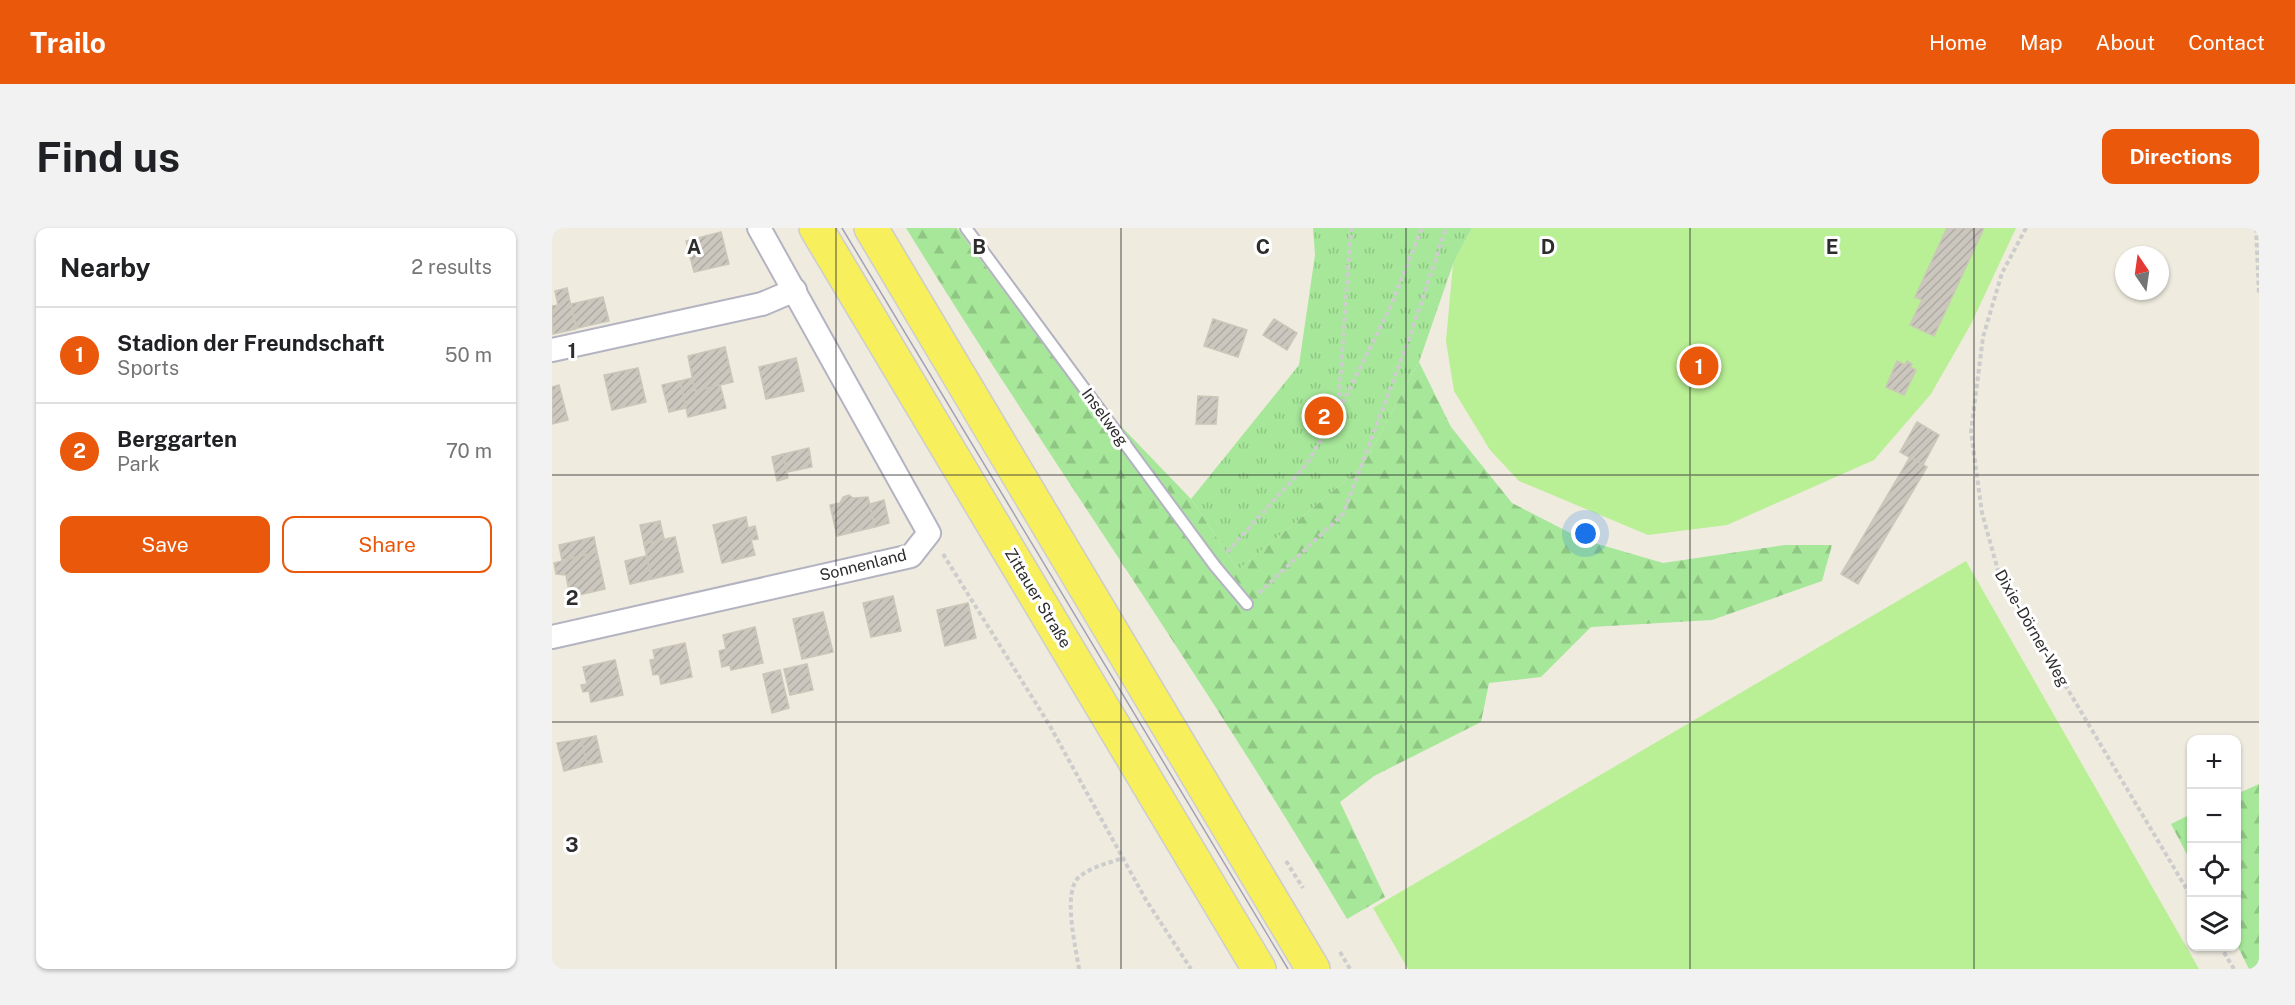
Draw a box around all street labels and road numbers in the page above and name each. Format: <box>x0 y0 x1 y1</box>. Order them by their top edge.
street label: Inselweg <box>1078 384 1132 450</box>
street label: Sonnenland <box>818 545 908 585</box>
street label: Zittauer Straße <box>1001 545 1075 651</box>
street label: Dixie-Dörner-Weg <box>1991 566 2073 690</box>

